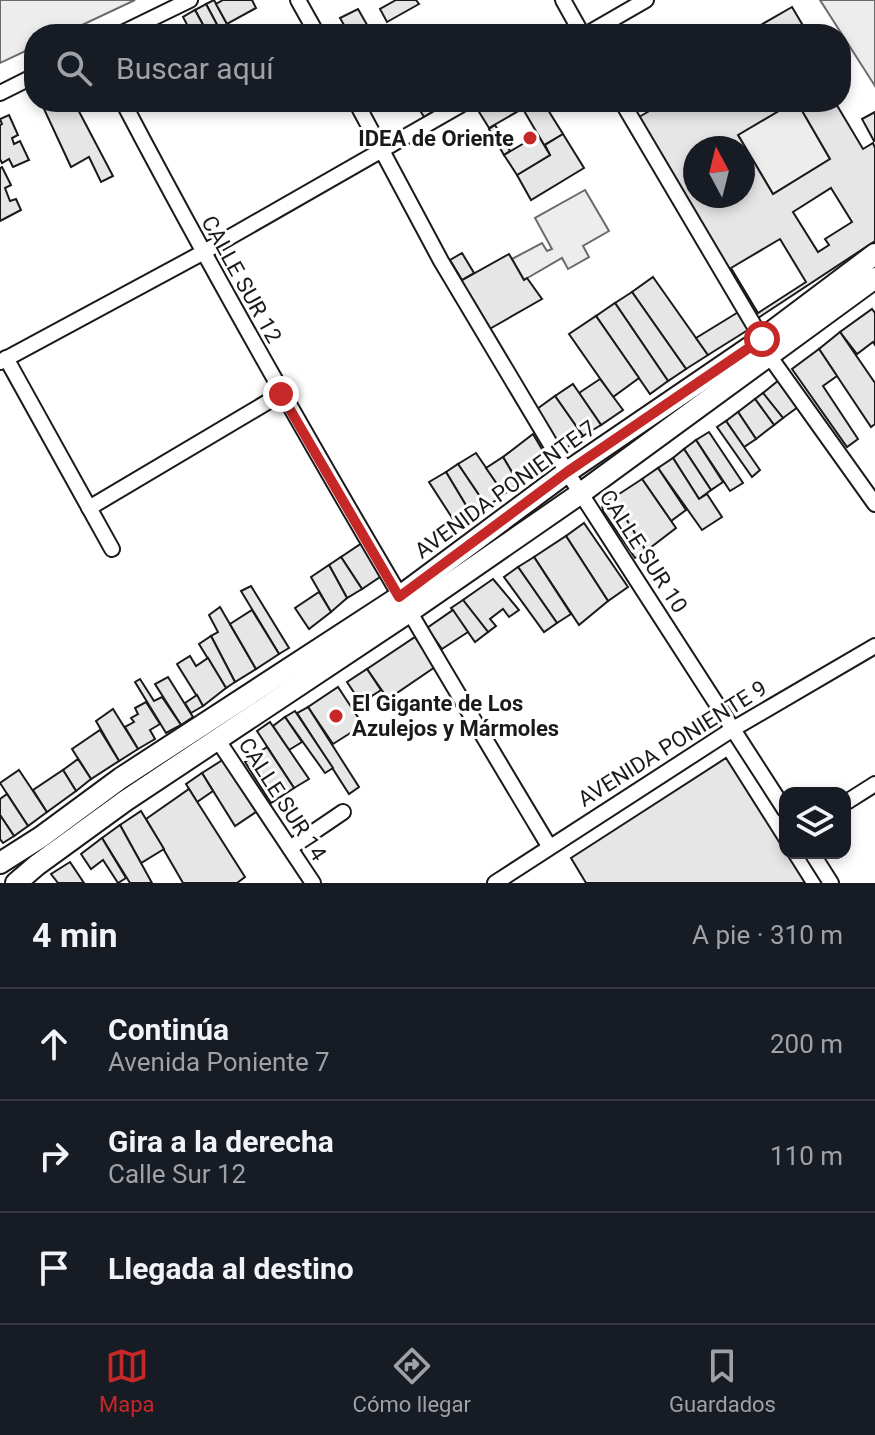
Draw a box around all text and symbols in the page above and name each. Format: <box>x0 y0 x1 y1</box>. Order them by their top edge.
search box <box>24 24 851 112</box>
icon: search <box>52 46 96 90</box>
text: Buscar aquí <box>116 51 274 86</box>
place label: IDEA de Oriente <box>358 126 514 151</box>
marker: IDEA de Oriente <box>521 129 539 147</box>
north arrow <box>683 136 755 208</box>
street label: CALLE SUR 12 <box>196 211 287 347</box>
route start <box>744 321 780 357</box>
route end <box>263 376 299 412</box>
street label: AVENIDA PONIENTE 7 <box>410 415 601 563</box>
street label: CALLE SUR 10 <box>595 485 693 617</box>
street label: AVENIDA PONIENTE 9 <box>573 675 771 812</box>
place label: El Gigante de Los Azulejos y Mármoles <box>352 691 559 741</box>
marker: El Gigante de Los Azulejos y Mármoles <box>327 707 345 725</box>
street label: CALLE SUR 14 <box>234 733 332 865</box>
map controls <box>779 787 851 859</box>
button: layers <box>779 787 851 859</box>
text: 4 min <box>32 915 117 955</box>
text: A pie · 310 m <box>692 920 843 950</box>
text: Continúa <box>108 1012 229 1047</box>
icon: ahead <box>32 1022 76 1066</box>
text: 200 m <box>770 1029 843 1059</box>
text: Avenida Poniente 7 <box>108 1047 330 1077</box>
text: Gira a la derecha <box>108 1124 334 1159</box>
icon: right <box>32 1134 76 1178</box>
text: 110 m <box>770 1141 843 1171</box>
text: Calle Sur 12 <box>108 1159 246 1189</box>
icon: arrive <box>32 1246 76 1290</box>
text: Llegada al destino <box>108 1251 354 1286</box>
tab: Mapa <box>99 1344 155 1417</box>
tab: Cómo llegar <box>353 1344 471 1417</box>
tab: Guardados <box>669 1344 776 1417</box>

